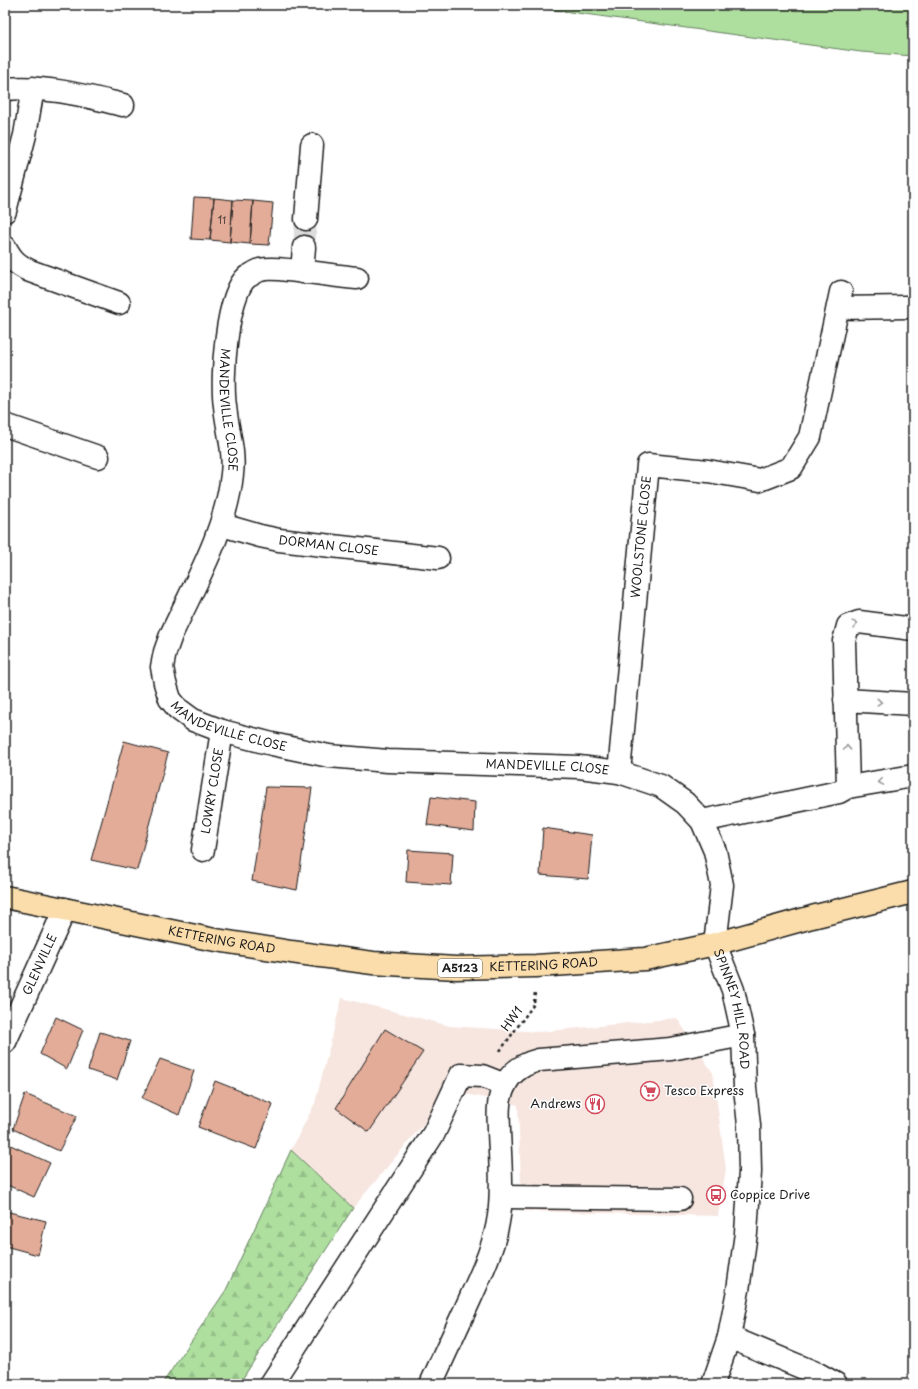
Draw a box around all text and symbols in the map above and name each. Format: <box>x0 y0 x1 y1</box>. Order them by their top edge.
house number: 11 <box>218 212 226 227</box>
street label: MANDEVILLE CLOSE <box>216 348 243 472</box>
street label: WOOLSTONE CLOSE <box>625 475 655 599</box>
street label: DORMAN CLOSE <box>278 530 380 559</box>
one-way arrow <box>852 621 859 629</box>
street label: MANDEVILLE CLOSE <box>167 697 289 755</box>
one-way arrow <box>876 697 882 706</box>
one-way arrow <box>842 745 851 751</box>
street label: LOWRY CLOSE <box>196 746 227 835</box>
street label: MANDEVILLE CLOSE <box>485 754 610 779</box>
one-way arrow <box>877 777 884 785</box>
street label: KETTERING ROAD <box>167 921 277 957</box>
street label: GLENVILLE <box>17 930 61 998</box>
street label: SPINNEY HILL ROAD <box>710 946 754 1070</box>
street label: KETTERING ROAD <box>489 952 599 975</box>
road number: A5123 <box>438 959 482 977</box>
street label: HW1 <box>496 1002 526 1035</box>
supermarket icon: Tesco Express <box>639 1080 661 1102</box>
place label: Tesco Express <box>664 1081 744 1099</box>
restaurant icon: Andrews <box>584 1093 606 1115</box>
place label: Andrews <box>530 1094 582 1112</box>
bus stop icon: Coppice Drive <box>705 1184 727 1206</box>
place label: Coppice Drive <box>730 1185 810 1203</box>

